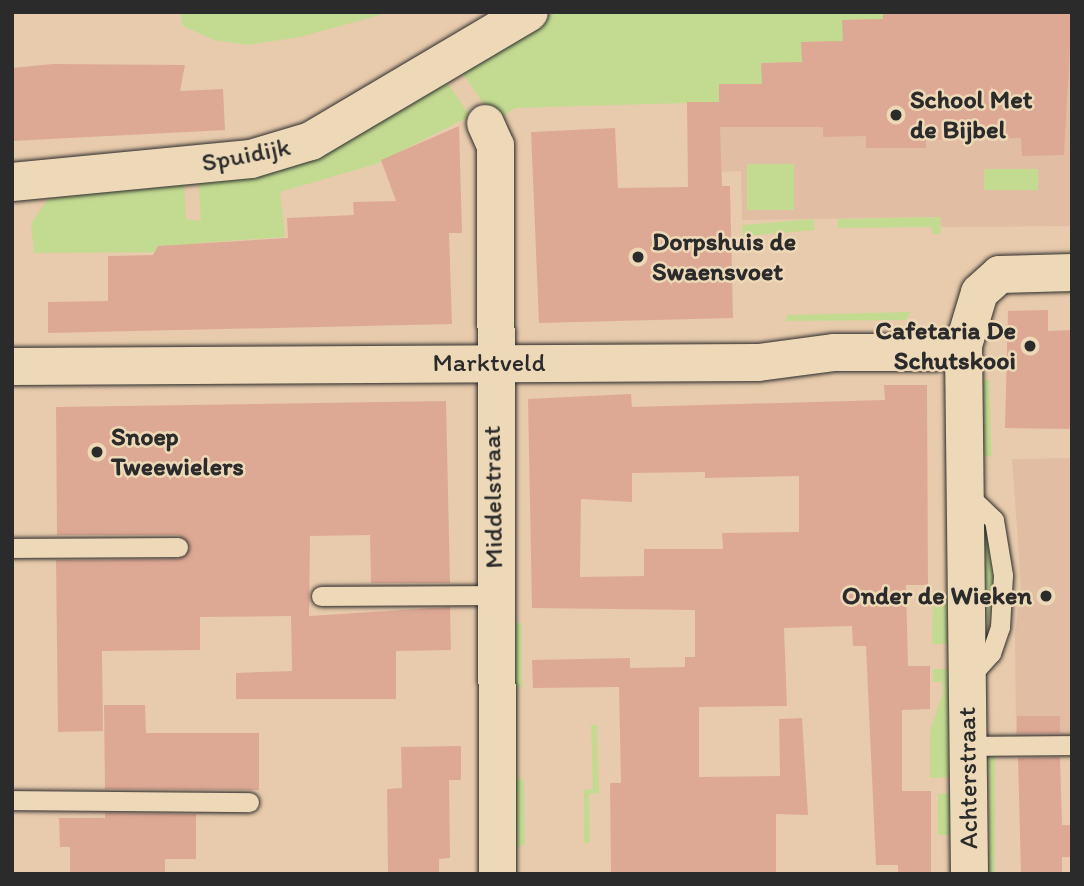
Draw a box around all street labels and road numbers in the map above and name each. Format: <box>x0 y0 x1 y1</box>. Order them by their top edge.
street label: Spuidijk <box>199 131 293 179</box>
street label: Marktveld <box>432 347 546 379</box>
street label: Middelstraat <box>476 425 510 569</box>
street label: Achterstraat <box>951 707 985 849</box>

